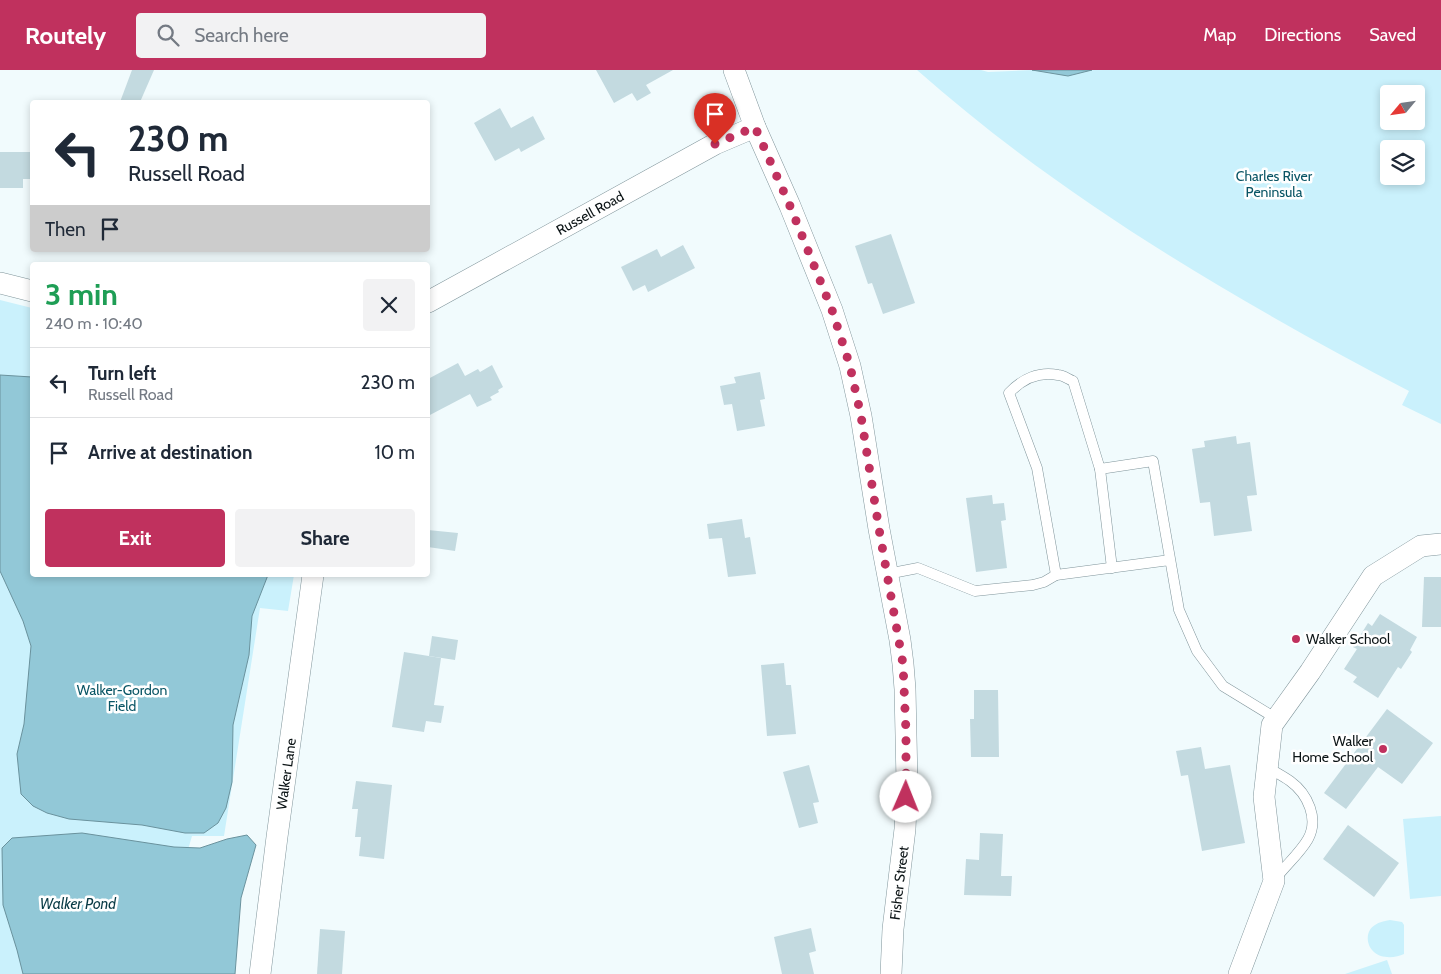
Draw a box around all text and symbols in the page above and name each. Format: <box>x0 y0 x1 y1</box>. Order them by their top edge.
search box <box>136 13 486 58</box>
text: Routely <box>25 21 106 50</box>
icon: search <box>154 21 182 49</box>
text: Search here <box>194 24 289 47</box>
text: Map <box>1203 24 1236 46</box>
text: Directions <box>1264 24 1341 46</box>
text: Saved <box>1369 24 1416 46</box>
north arrow <box>1380 85 1425 130</box>
map controls <box>1380 85 1425 185</box>
pin <box>694 93 736 144</box>
icon: arrive <box>701 100 729 128</box>
text: 230 m <box>128 117 228 160</box>
icon: left <box>45 120 110 185</box>
button: layers <box>1380 140 1425 185</box>
text: Russell Road <box>128 160 245 187</box>
park label: Charles River Peninsula <box>1236 167 1313 201</box>
street label: Russell Road <box>553 187 627 239</box>
icon: arrive <box>96 215 124 243</box>
text: Then <box>45 218 86 241</box>
text: 3 min <box>45 276 118 313</box>
button: close <box>363 279 415 331</box>
text: 240 m · 10:40 <box>45 314 143 333</box>
text: Turn left <box>88 362 156 385</box>
icon: left <box>45 369 73 397</box>
text: 230 m <box>361 371 415 394</box>
text: Russell Road <box>88 385 173 404</box>
icon: arrive <box>45 439 73 467</box>
text: Arrive at destination <box>88 441 252 464</box>
text: 10 m <box>375 441 415 464</box>
button: Exit <box>45 509 225 567</box>
button: Share <box>235 509 415 567</box>
place label: Walker School <box>1306 630 1391 648</box>
marker: Walker School <box>1290 633 1302 645</box>
park label: Walker-Gordon Field <box>77 681 167 715</box>
place label: Walker Home School <box>1292 732 1374 766</box>
street label: Walker Lane <box>272 737 300 811</box>
marker: Walker Home School <box>1377 743 1389 755</box>
position arrow <box>879 770 931 822</box>
street label: Fisher Street <box>886 845 912 921</box>
water label: Walker Pond <box>40 895 117 913</box>

